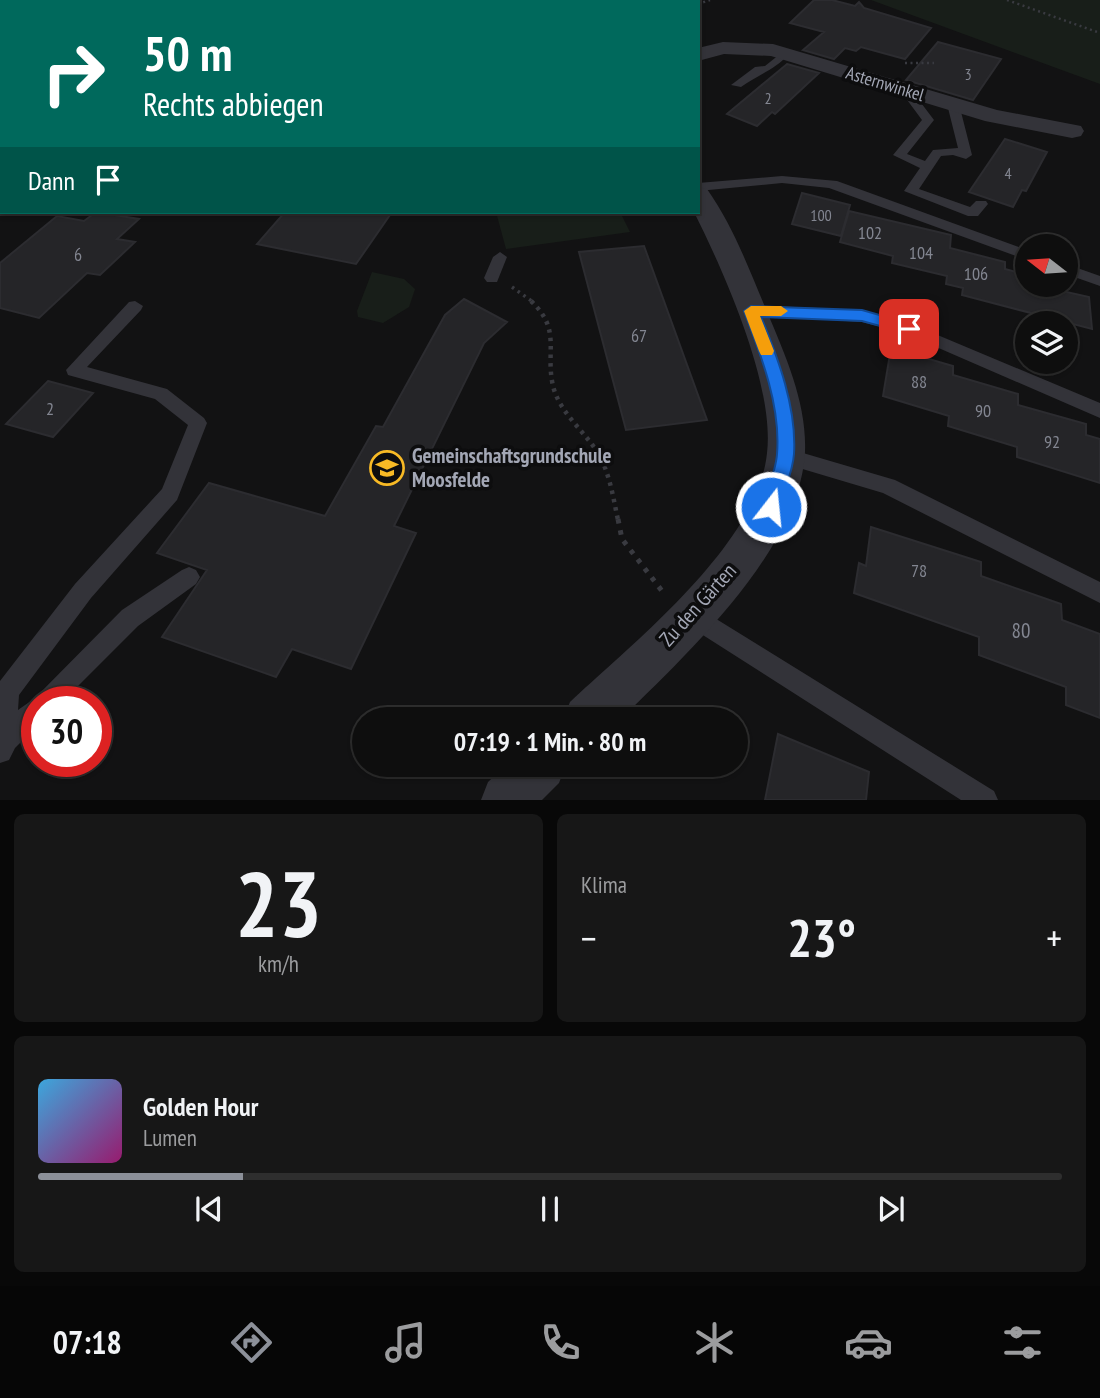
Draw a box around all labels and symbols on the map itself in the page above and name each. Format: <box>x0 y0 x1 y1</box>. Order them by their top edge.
street label: Asternwinkel <box>843 61 928 107</box>
house number: 3 <box>964 64 972 84</box>
house number: 2 <box>764 88 772 108</box>
house number: 4 <box>1004 163 1012 183</box>
house number: 100 <box>810 205 832 225</box>
house number: 102 <box>858 221 882 244</box>
north arrow <box>1015 234 1078 298</box>
house number: 104 <box>909 241 933 264</box>
house number: 6 <box>74 243 82 266</box>
house number: 106 <box>964 262 988 285</box>
pin <box>879 299 939 359</box>
house number: 67 <box>631 324 647 347</box>
house number: 88 <box>911 370 927 393</box>
house number: 2 <box>46 397 54 420</box>
house number: 90 <box>975 399 991 422</box>
house number: 92 <box>1044 430 1060 453</box>
place label: Gemeinschaftsgrundschule Moosfelde <box>412 442 612 493</box>
school or university icon: Gemeinschaftsgrundschule Moosfelde <box>368 449 406 487</box>
position arrow <box>734 470 808 544</box>
street label: Zu den Gärten <box>653 558 742 652</box>
house number: 78 <box>911 559 927 582</box>
house number: 80 <box>1012 617 1030 644</box>
speed limit sign: 30 <box>21 686 112 777</box>

